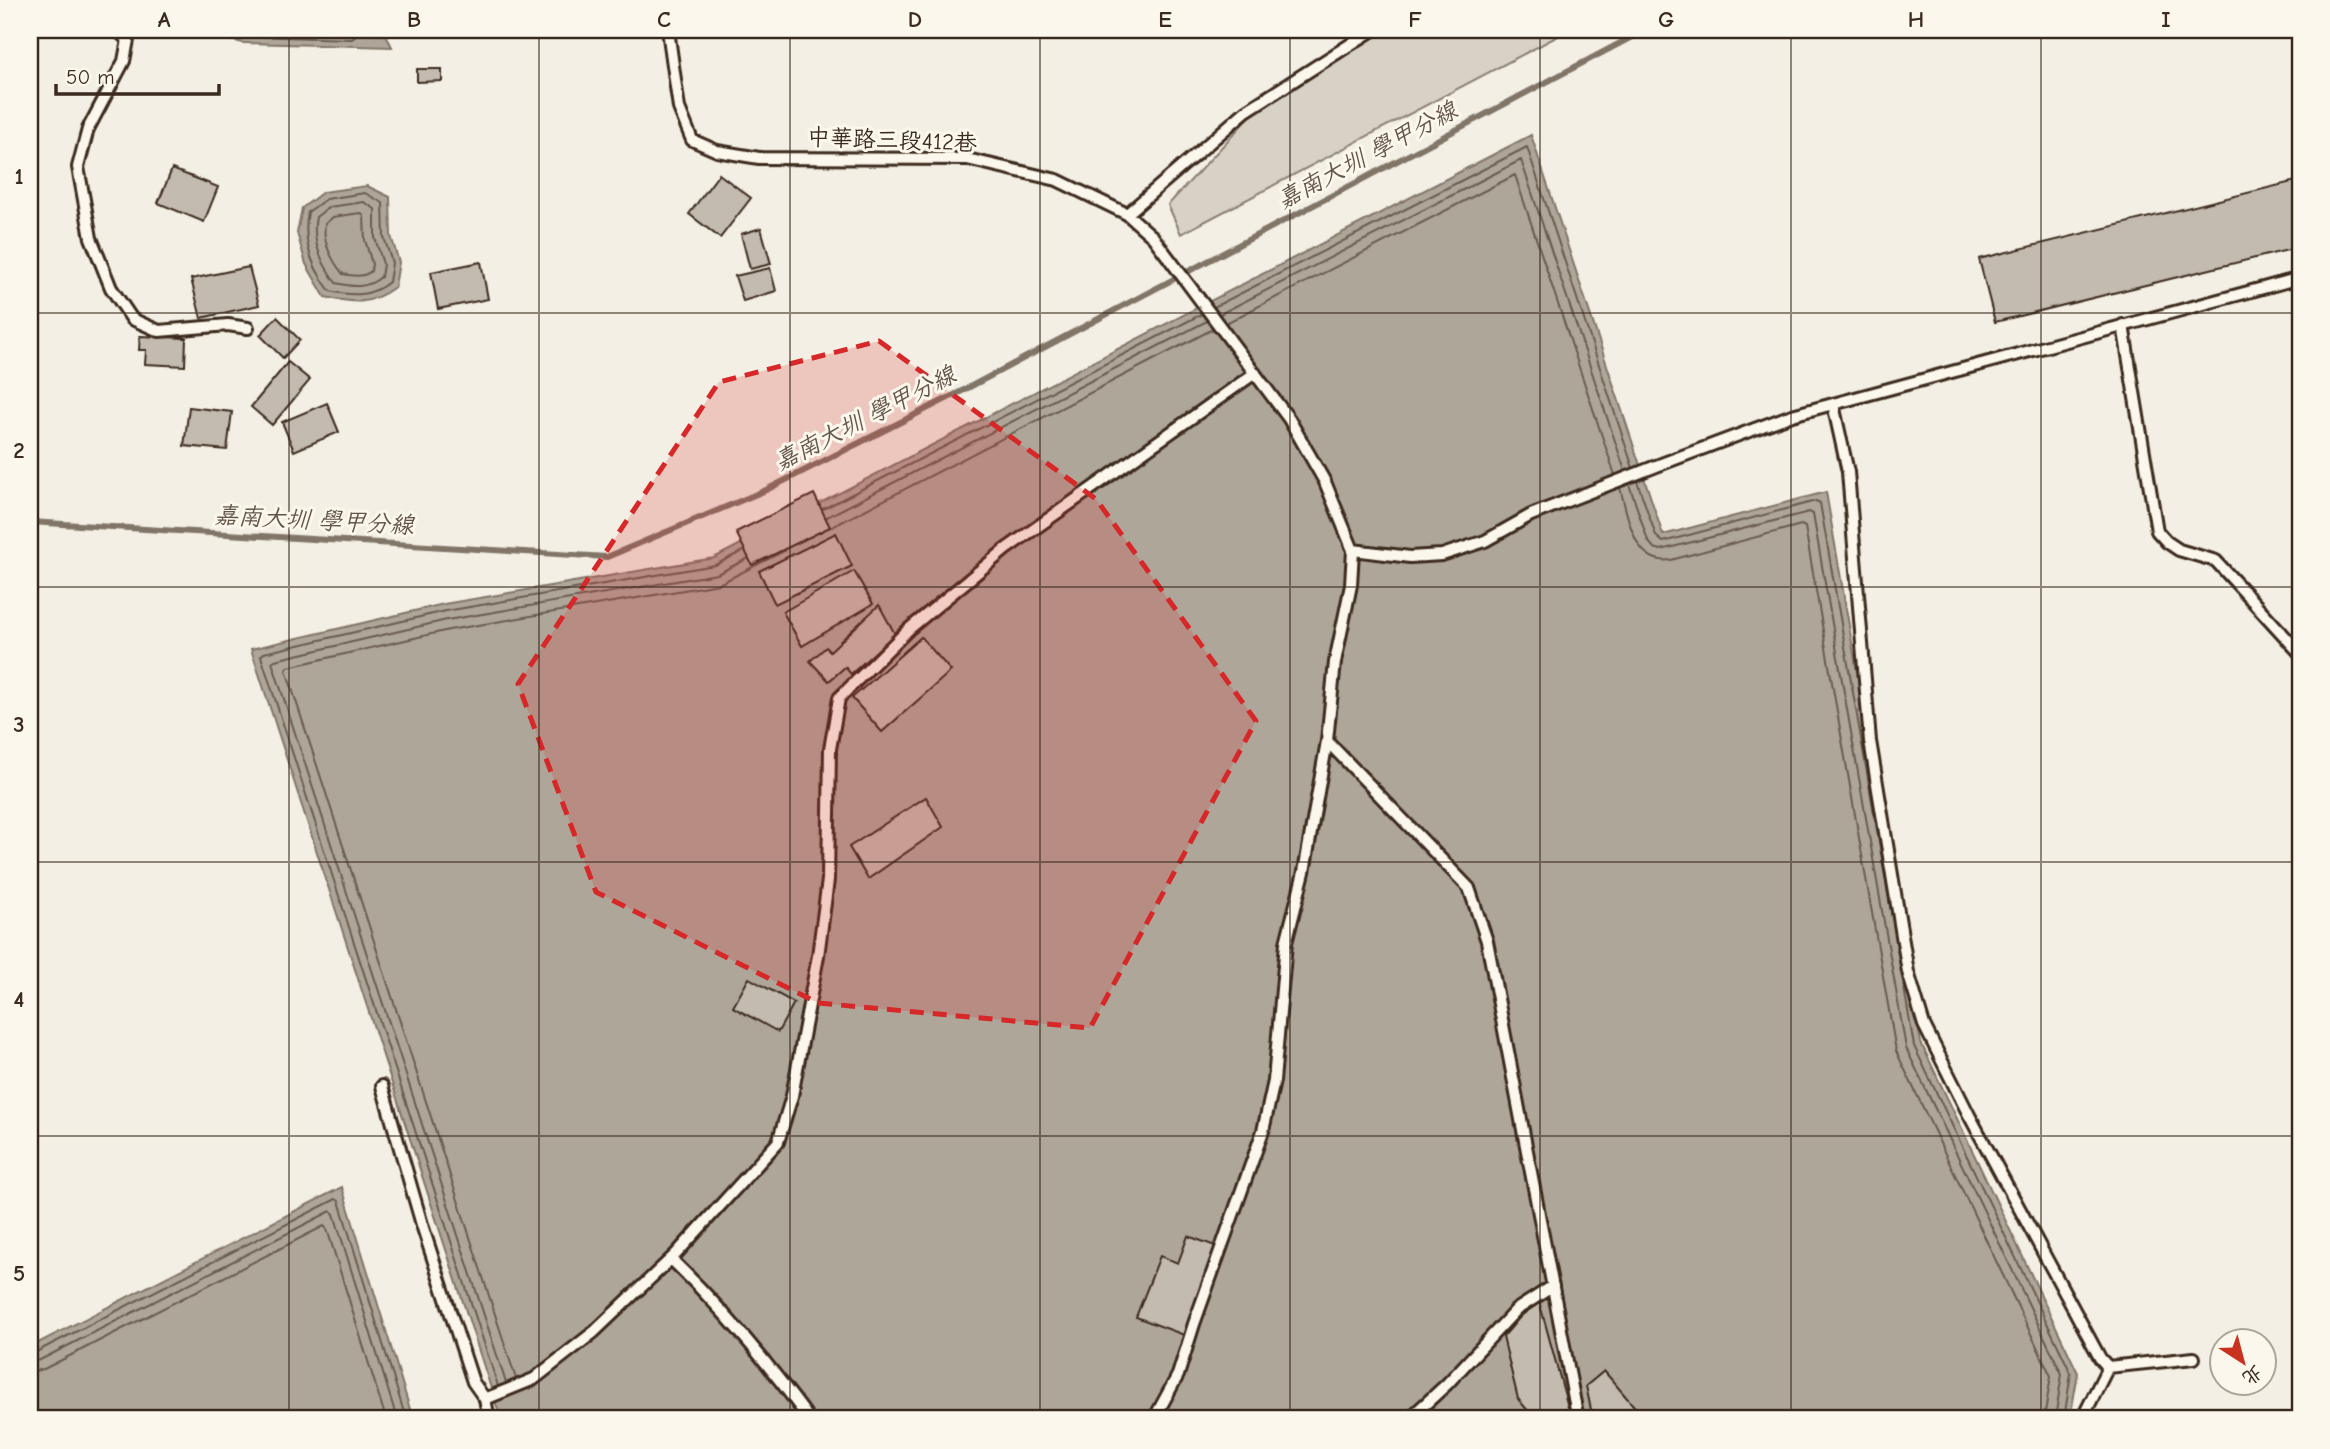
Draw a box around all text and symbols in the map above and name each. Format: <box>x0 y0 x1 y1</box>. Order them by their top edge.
text: A <box>158 6 171 33</box>
text: B <box>407 6 421 33</box>
text: C <box>657 6 671 33</box>
text: D <box>908 6 922 33</box>
text: E <box>1158 6 1172 33</box>
text: F <box>1408 6 1422 33</box>
text: G <box>1658 6 1674 33</box>
text: H <box>1908 6 1924 33</box>
text: I <box>2161 6 2171 33</box>
scale bar <box>56 52 219 96</box>
text: 50 m <box>66 65 115 89</box>
water label: 嘉南大圳 學甲分線 <box>1272 95 1464 214</box>
street label: 中華路三段412巷 <box>806 124 979 156</box>
text: 1 <box>14 163 24 190</box>
water label: 嘉南大圳 學甲分線 <box>770 359 962 476</box>
text: 2 <box>13 437 25 464</box>
water label: 嘉南大圳 學甲分線 <box>213 501 417 539</box>
text: 3 <box>13 711 25 738</box>
text: 4 <box>14 986 25 1013</box>
text: 5 <box>13 1260 25 1287</box>
north arrow <box>2208 1326 2278 1396</box>
text: 北 <box>2238 1360 2267 1389</box>

